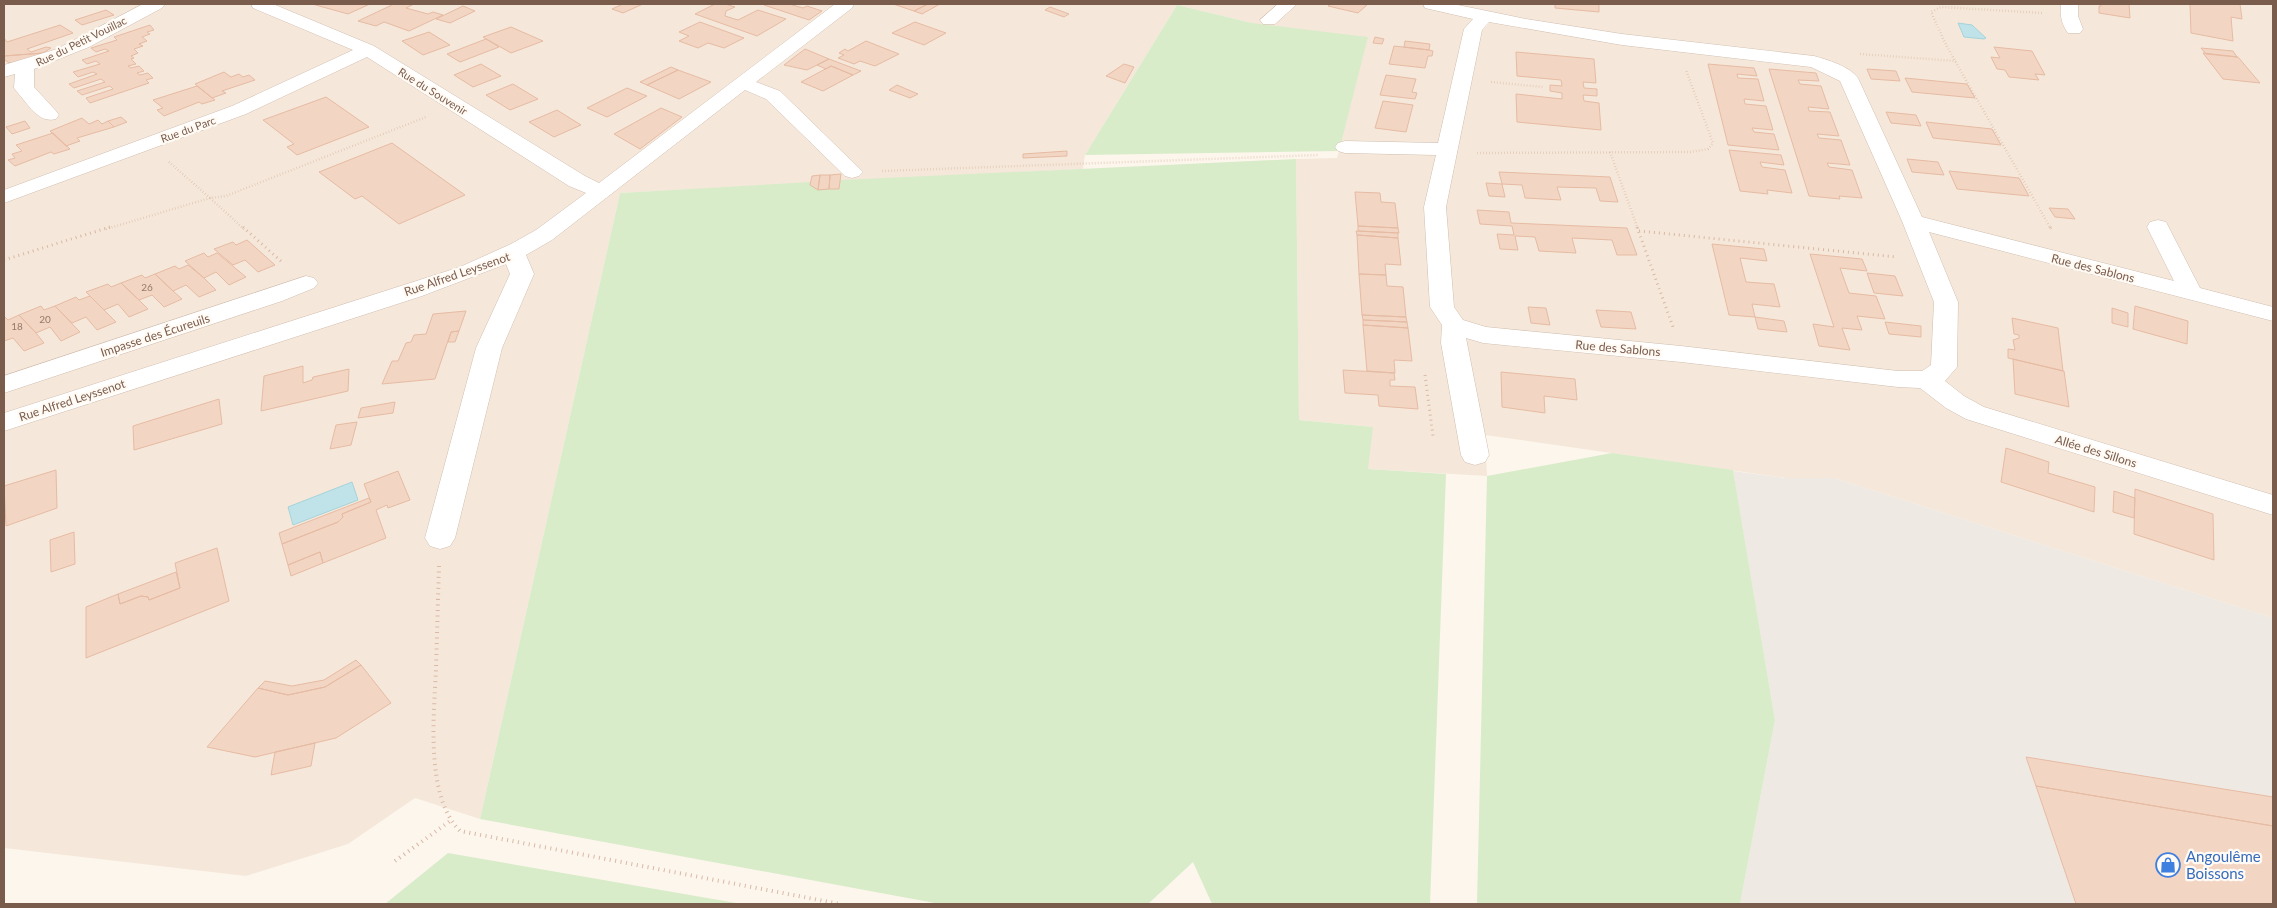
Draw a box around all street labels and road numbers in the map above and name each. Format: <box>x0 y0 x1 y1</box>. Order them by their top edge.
street label: Rue du Petit Vouillac <box>34 13 128 69</box>
street label: Rue du Souvenir <box>396 65 470 117</box>
street label: Rue du Parc <box>159 113 217 145</box>
street label: Rue Alfred Leyssenot <box>402 249 512 299</box>
street label: Rue des Sablons <box>2050 250 2136 286</box>
street label: Impasse des Écureuils <box>98 310 212 360</box>
street label: Rue des Sablons <box>1575 337 1661 359</box>
street label: Rue Alfred Leyssenot <box>17 376 128 424</box>
street label: Allée des Sillons <box>2053 431 2139 471</box>

